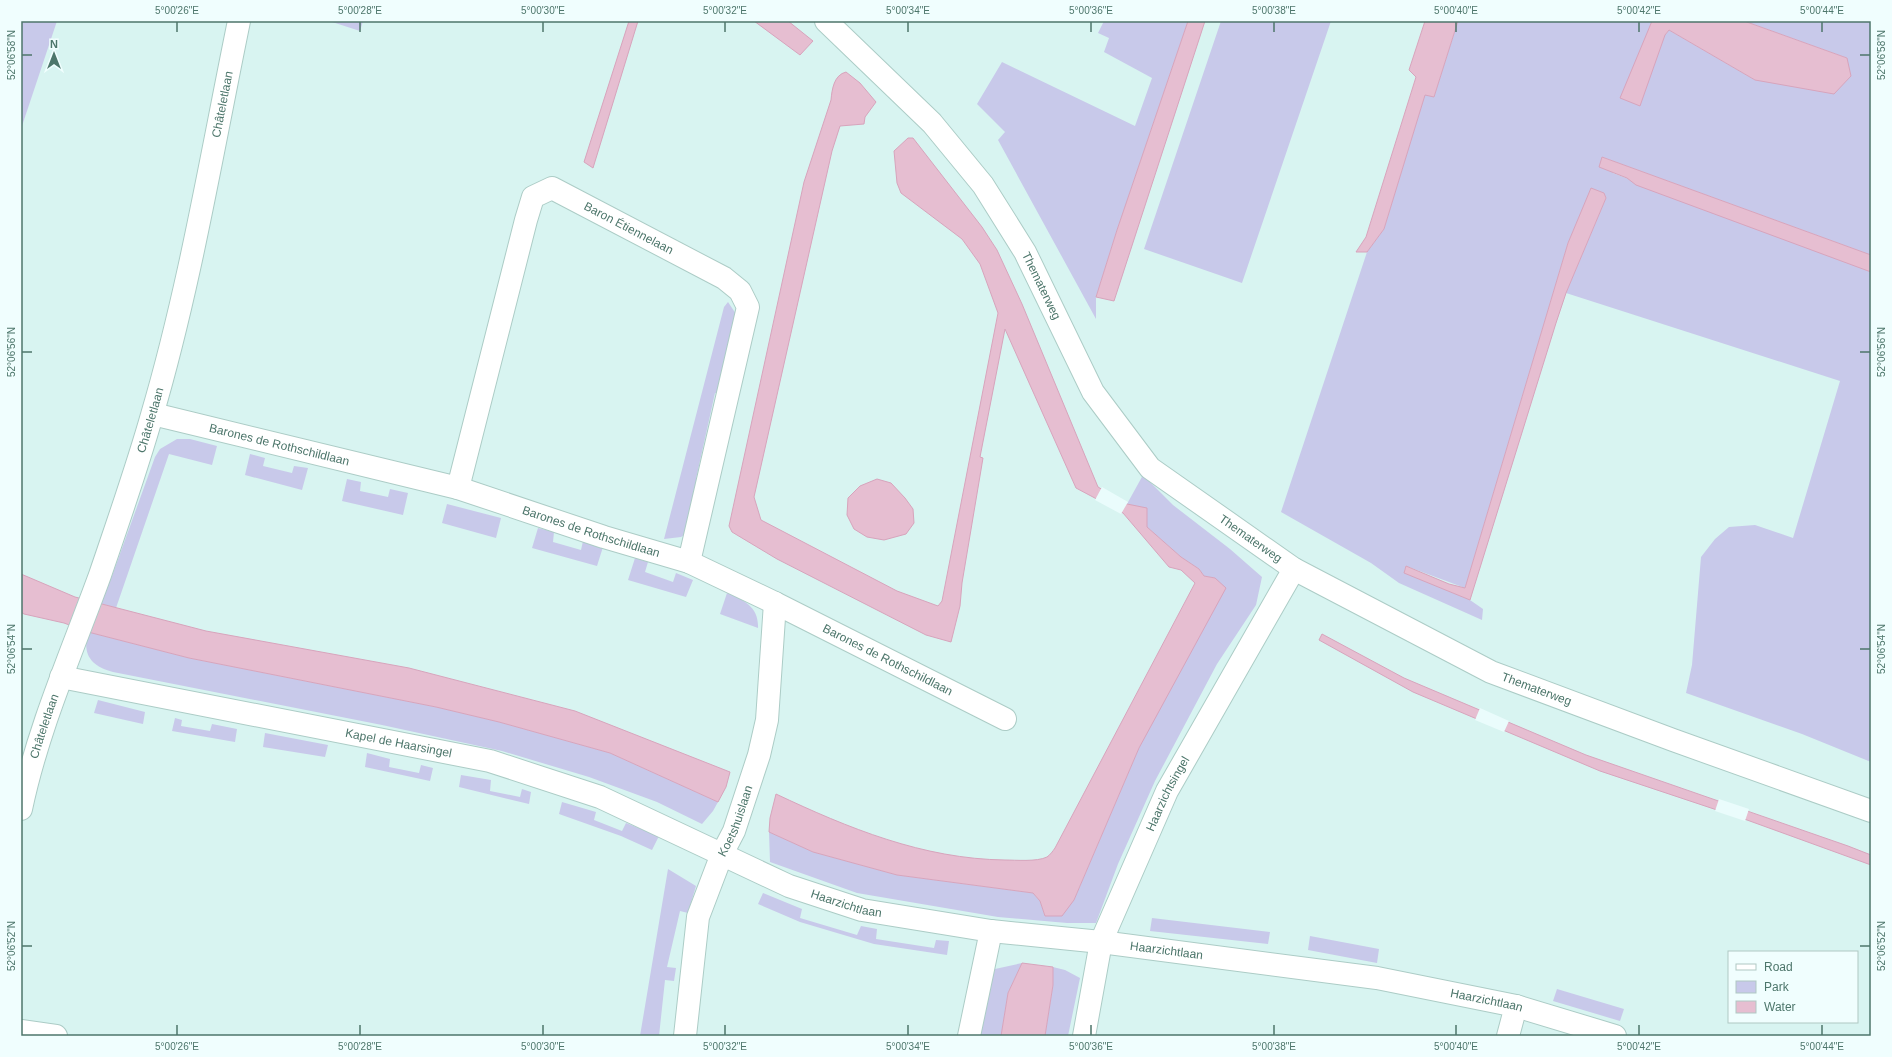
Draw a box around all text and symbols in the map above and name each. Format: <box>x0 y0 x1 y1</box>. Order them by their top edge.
text: 5°00'26"E <box>155 5 199 16</box>
text: 5°00'28"E <box>338 5 382 16</box>
text: 5°00'30"E <box>521 5 565 16</box>
text: 5°00'32"E <box>703 5 747 16</box>
text: 5°00'34"E <box>886 5 930 16</box>
text: 5°00'36"E <box>1069 5 1113 16</box>
text: 5°00'38"E <box>1252 5 1296 16</box>
text: 5°00'40"E <box>1434 5 1478 16</box>
text: 5°00'42"E <box>1617 5 1661 16</box>
text: 5°00'44"E <box>1800 5 1844 16</box>
text: 52°06'58"N <box>6 30 17 80</box>
text: 52°06'58"N <box>1876 30 1887 80</box>
north arrow <box>34 34 74 74</box>
text: N <box>50 38 58 50</box>
street label: Châteletlaan <box>209 70 236 139</box>
street label: Baron Étiennelaan <box>582 199 676 257</box>
street label: Thematerweg <box>1019 250 1064 322</box>
text: 52°06'56"N <box>6 327 17 377</box>
text: 52°06'56"N <box>1876 327 1887 377</box>
street label: Châteletlaan <box>134 386 167 455</box>
street label: Barones de Rothschildlaan <box>208 421 351 468</box>
street label: Barones de Rothschildlaan <box>521 503 662 560</box>
street label: Thematerweg <box>1217 512 1285 565</box>
street label: Barones de Rothschildlaan <box>820 621 955 698</box>
text: 52°06'54"N <box>6 624 17 674</box>
text: 52°06'54"N <box>1876 624 1887 674</box>
street label: Thematerweg <box>1500 670 1573 708</box>
street label: Châteletlaan <box>27 692 62 760</box>
street label: Kapel de Haarsingel <box>344 726 453 760</box>
street label: Haarzichtsingel <box>1143 754 1192 834</box>
street label: Koetshuislaan <box>715 784 756 859</box>
street label: Haarzichtlaan <box>809 887 883 920</box>
text: 52°06'52"N <box>6 921 17 971</box>
text: 52°06'52"N <box>1876 921 1887 971</box>
street label: Haarzichtlaan <box>1129 939 1204 962</box>
legend <box>1728 951 1858 1023</box>
text: Road <box>1764 960 1793 974</box>
text: Park <box>1764 980 1790 994</box>
street label: Haarzichtlaan <box>1449 986 1524 1015</box>
text: Water <box>1764 1000 1796 1014</box>
text: 5°00'26"E <box>155 1041 199 1052</box>
text: 5°00'28"E <box>338 1041 382 1052</box>
text: 5°00'30"E <box>521 1041 565 1052</box>
text: 5°00'32"E <box>703 1041 747 1052</box>
text: 5°00'34"E <box>886 1041 930 1052</box>
text: 5°00'36"E <box>1069 1041 1113 1052</box>
text: 5°00'38"E <box>1252 1041 1296 1052</box>
text: 5°00'40"E <box>1434 1041 1478 1052</box>
text: 5°00'42"E <box>1617 1041 1661 1052</box>
text: 5°00'44"E <box>1800 1041 1844 1052</box>

